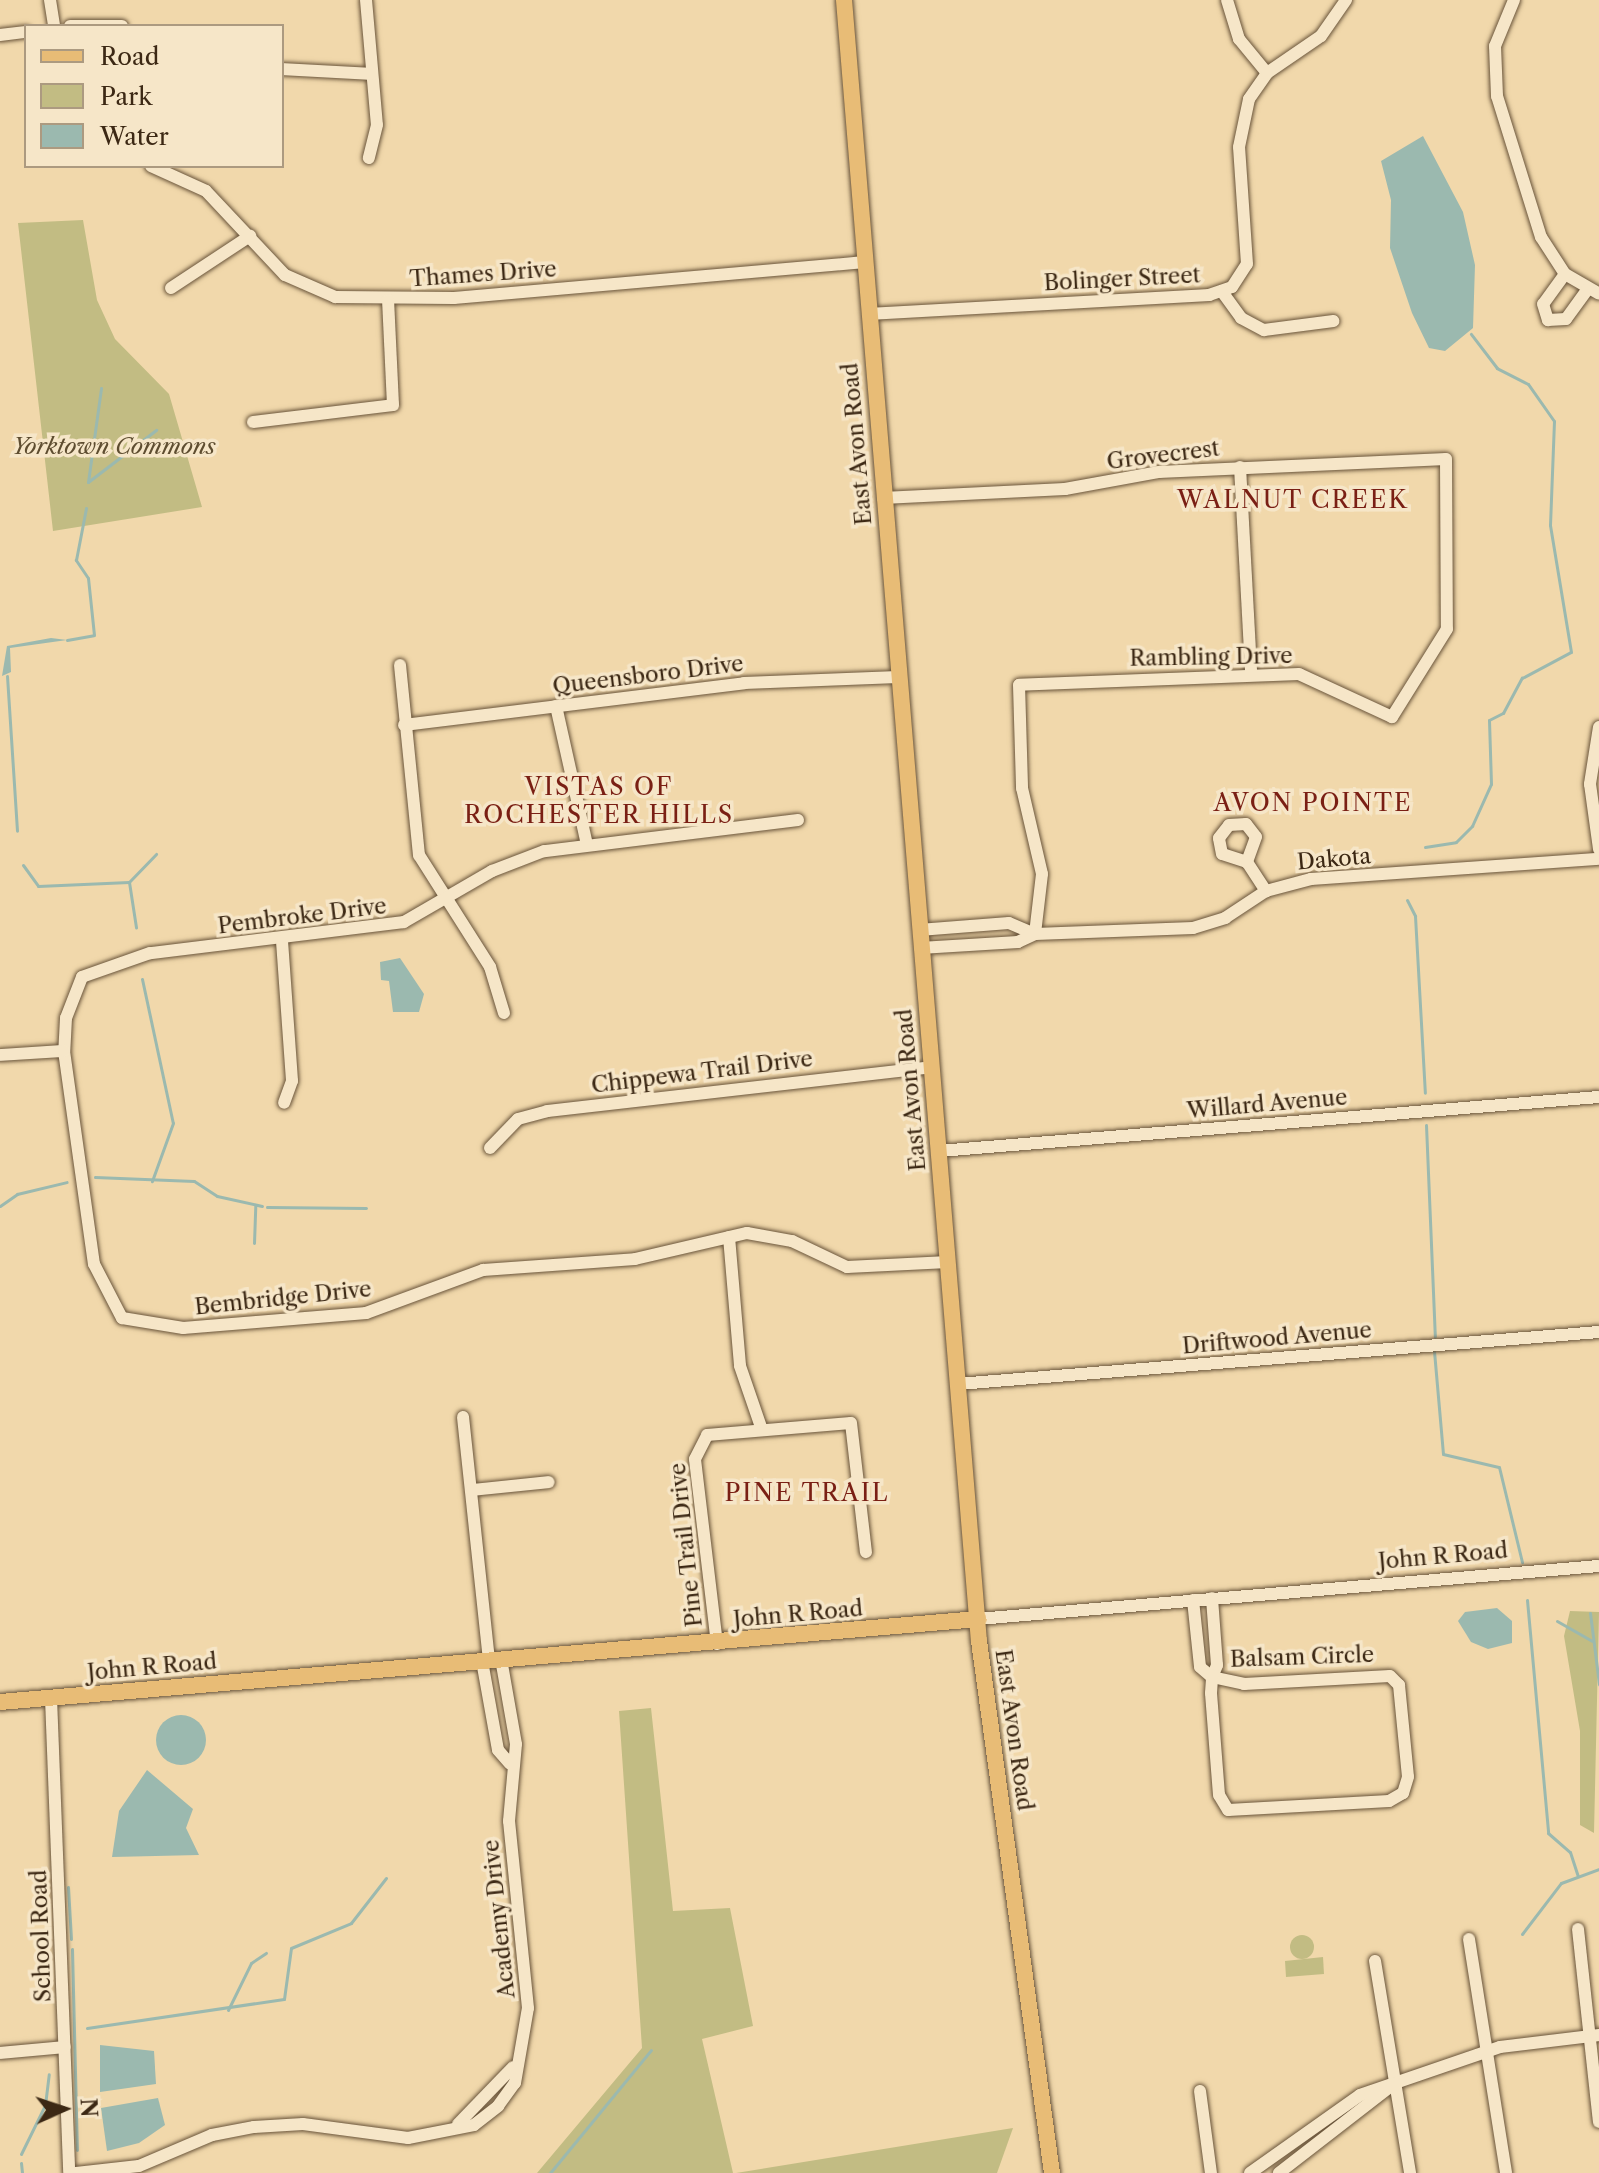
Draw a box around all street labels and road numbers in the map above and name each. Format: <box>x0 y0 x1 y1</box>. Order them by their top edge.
street label: Thames Drive <box>409 256 557 292</box>
street label: Bolinger Street <box>1043 262 1201 296</box>
street label: East Avon Road <box>837 361 877 527</box>
street label: Grovecrest <box>1105 435 1221 475</box>
street label: Rambling Drive <box>1129 642 1293 672</box>
street label: Queensboro Drive <box>551 650 745 700</box>
street label: Dakota <box>1296 843 1372 875</box>
street label: Pembroke Drive <box>216 893 388 939</box>
street label: East Avon Road <box>891 1007 931 1173</box>
street label: Chippewa Trail Drive <box>589 1045 815 1099</box>
street label: Willard Avenue <box>1185 1084 1349 1124</box>
street label: Bembridge Drive <box>193 1276 373 1320</box>
street label: Driftwood Avenue <box>1181 1317 1373 1359</box>
street label: Pine Trail Drive <box>664 1461 708 1629</box>
street label: John R Road <box>1377 1537 1509 1575</box>
street label: John R Road <box>732 1595 864 1633</box>
street label: Balsam Circle <box>1230 1641 1374 1673</box>
street label: East Avon Road <box>990 1647 1038 1813</box>
street label: John R Road <box>86 1648 218 1686</box>
street label: Academy Drive <box>478 1838 520 2000</box>
street label: School Road <box>25 1869 57 2003</box>

